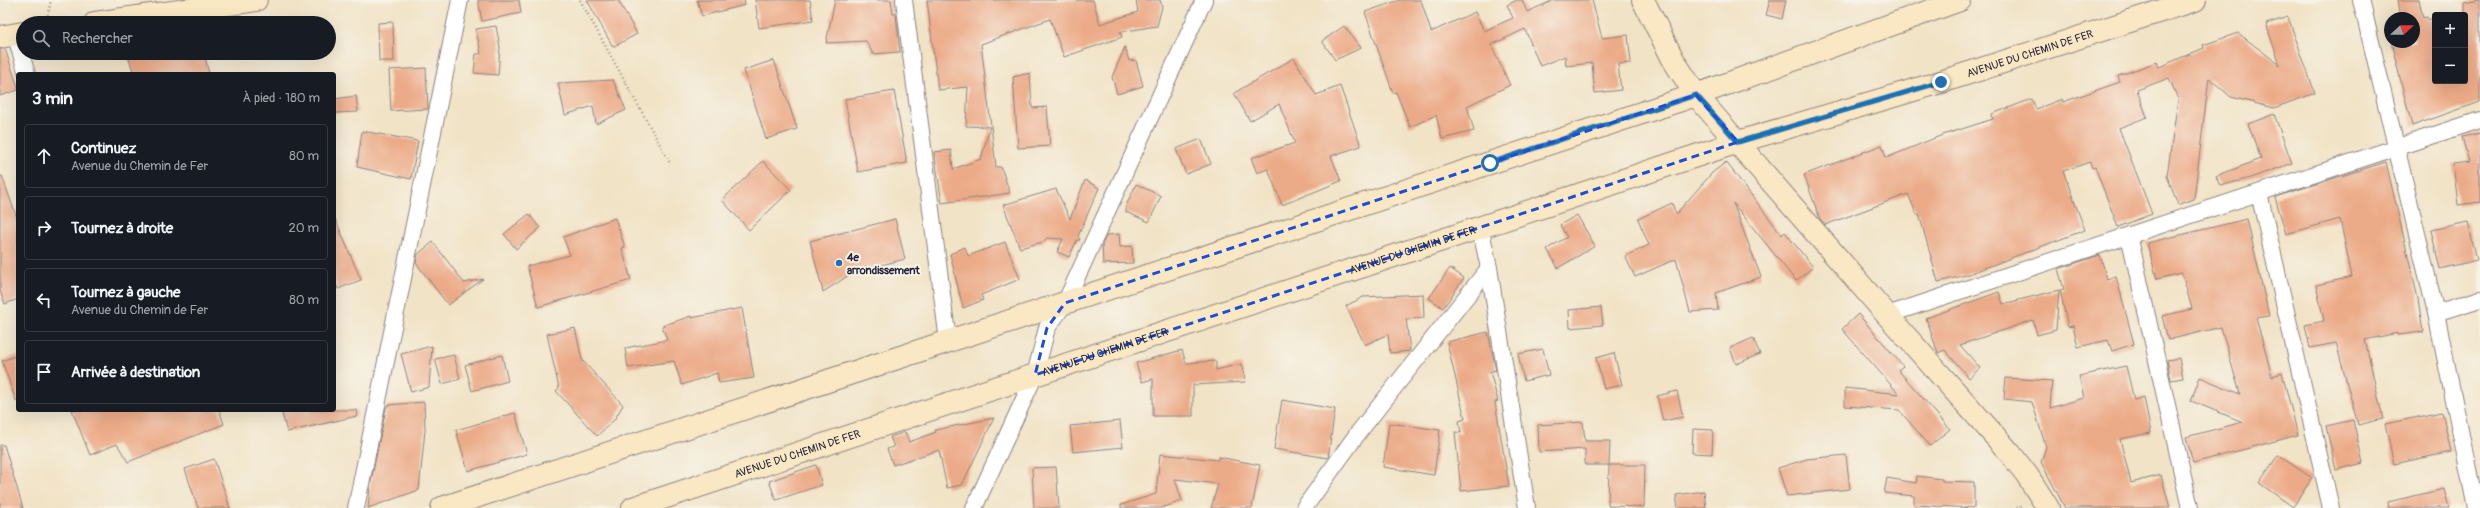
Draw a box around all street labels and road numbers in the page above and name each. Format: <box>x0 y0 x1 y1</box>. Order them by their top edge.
street label: AVENUE DU CHEMIN DE FER <box>1965 27 2095 80</box>
street label: AVENUE DU CHEMIN DE FER <box>1348 223 1477 277</box>
street label: AVENUE DU CHEMIN DE FER <box>1040 325 1170 379</box>
street label: AVENUE DU CHEMIN DE FER <box>733 427 862 481</box>

